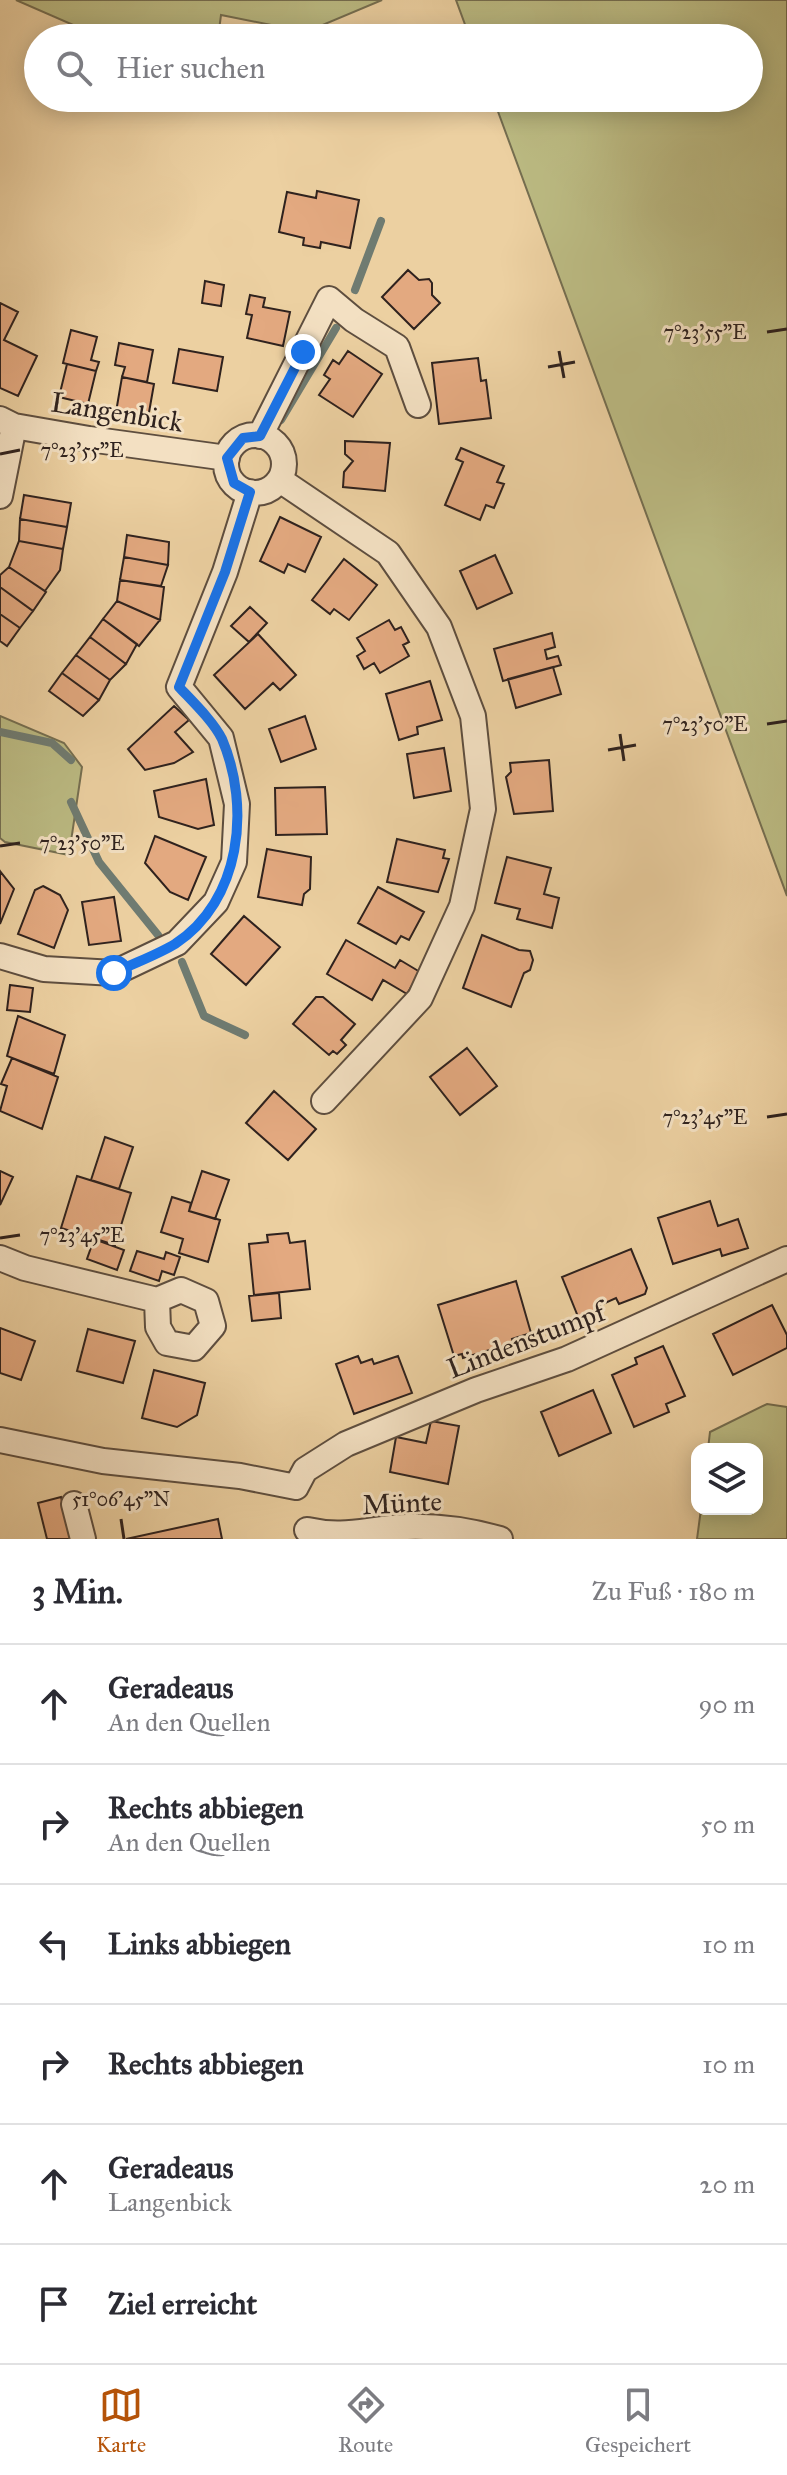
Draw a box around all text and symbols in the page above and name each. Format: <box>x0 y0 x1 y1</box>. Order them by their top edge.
search box <box>24 24 763 112</box>
icon: search <box>52 46 96 90</box>
text: Hier suchen <box>116 50 265 86</box>
text: 7°23'55"E <box>664 320 747 344</box>
route end <box>285 334 321 370</box>
street label: Langenbick <box>48 384 186 440</box>
text: 7°23'55"E <box>41 438 124 462</box>
text: 7°23'50"E <box>662 712 748 736</box>
text: 7°23'50"E <box>39 831 125 855</box>
route start <box>96 955 132 991</box>
text: 7°23'45"E <box>663 1105 747 1129</box>
text: 7°23'45"E <box>40 1223 124 1247</box>
street label: Lindenstumpf <box>442 1292 614 1386</box>
map controls <box>691 1443 763 1515</box>
button: layers <box>691 1443 763 1515</box>
street label: Münte <box>361 1483 443 1523</box>
text: 51°06'45"N <box>72 1487 170 1511</box>
text: 3 Min. <box>32 1571 123 1612</box>
text: Zu Fuß · 180 m <box>592 1575 755 1607</box>
text: Geradeaus <box>108 1670 234 1706</box>
icon: ahead <box>32 1682 76 1726</box>
text: 90 m <box>698 1688 755 1720</box>
text: An den Quellen <box>108 1706 271 1738</box>
text: Rechts abbiegen <box>108 1790 304 1826</box>
icon: right <box>32 1802 76 1846</box>
text: 50 m <box>700 1808 755 1840</box>
text: An den Quellen <box>108 1826 271 1858</box>
icon: left <box>32 1922 76 1966</box>
text: Links abbiegen <box>108 1926 291 1962</box>
text: 10 m <box>702 1928 755 1960</box>
icon: right <box>32 2042 76 2086</box>
text: Rechts abbiegen <box>108 2046 304 2082</box>
text: 10 m <box>702 2048 755 2080</box>
text: Geradeaus <box>108 2150 234 2186</box>
icon: ahead <box>32 2162 76 2206</box>
text: 20 m <box>700 2168 755 2200</box>
text: Langenbick <box>108 2186 232 2218</box>
icon: arrive <box>32 2282 76 2326</box>
text: Ziel erreicht <box>108 2286 257 2322</box>
tab: Karte <box>96 2383 146 2458</box>
tab: Route <box>338 2383 393 2458</box>
tab: Gespeichert <box>585 2383 691 2458</box>

